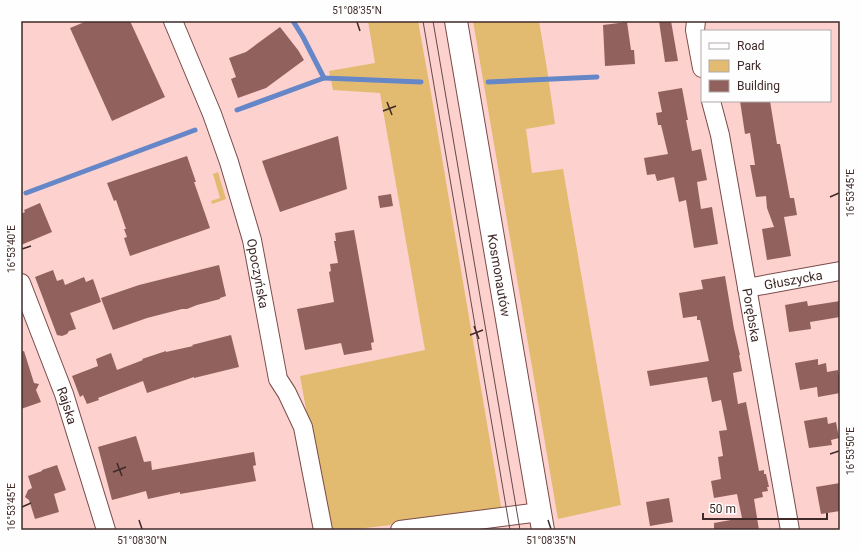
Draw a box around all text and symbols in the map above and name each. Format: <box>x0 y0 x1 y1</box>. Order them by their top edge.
text: 51°08'35"N <box>332 5 382 16</box>
legend <box>701 30 831 102</box>
text: Road <box>737 39 765 53</box>
text: Park <box>737 59 762 73</box>
text: Building <box>737 79 780 93</box>
text: 16°53'45"E <box>845 169 856 217</box>
text: 16°53'40"E <box>6 225 17 273</box>
street label: Kosmonautów <box>485 233 513 318</box>
street label: Opoczyńska <box>244 237 272 310</box>
street label: Głuszycka <box>763 267 824 293</box>
street label: Porębska <box>739 287 764 343</box>
street label: Rajska <box>54 385 80 426</box>
text: 16°53'50"E <box>845 427 856 475</box>
text: 16°53'45"E <box>6 483 17 531</box>
scale bar <box>703 495 827 521</box>
text: 50 m <box>709 502 736 516</box>
text: 51°08'30"N <box>117 535 167 546</box>
text: 51°08'35"N <box>526 535 576 546</box>

